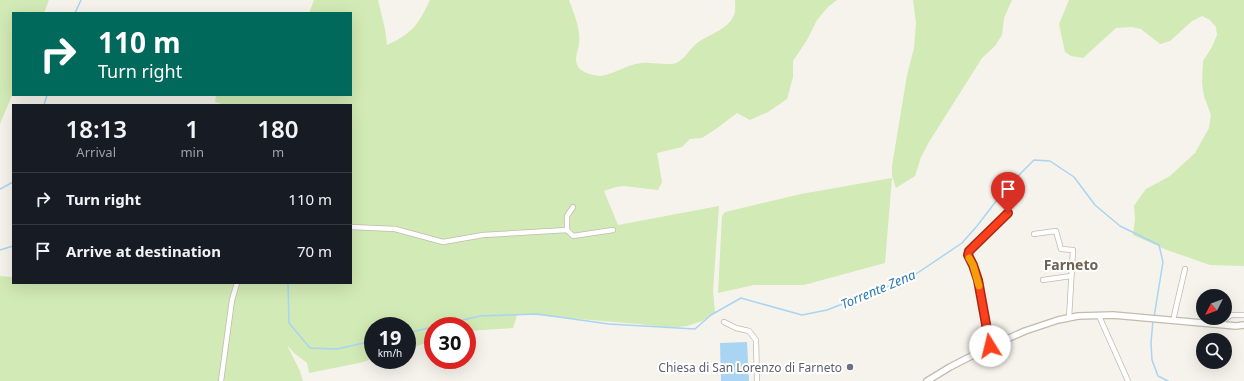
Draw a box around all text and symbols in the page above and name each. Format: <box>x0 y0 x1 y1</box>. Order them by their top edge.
text: 110 m <box>98 23 181 61</box>
icon: right <box>32 28 84 80</box>
text: Turn right <box>98 59 182 83</box>
text: 18:13 <box>65 112 127 145</box>
text: 1 <box>185 112 199 145</box>
text: 180 <box>257 112 299 145</box>
text: Arrival <box>76 143 116 161</box>
text: min <box>180 143 204 161</box>
text: m <box>272 143 284 161</box>
pin <box>991 172 1025 213</box>
icon: arrive <box>997 178 1019 200</box>
icon: right <box>32 188 54 210</box>
text: Turn right <box>66 189 141 209</box>
text: 110 m <box>288 189 332 209</box>
icon: arrive <box>32 240 54 262</box>
text: Arrive at destination <box>66 241 221 261</box>
text: 70 m <box>297 241 332 261</box>
district label: Farneto <box>1044 255 1099 274</box>
water label: Torrente Zena <box>838 265 919 313</box>
north arrow <box>1196 289 1232 325</box>
map controls <box>1196 289 1232 369</box>
speed limit sign: 30 <box>424 317 476 369</box>
text: 19 <box>379 324 401 351</box>
position arrow <box>969 325 1011 367</box>
button: search <box>1196 333 1232 369</box>
text: km/h <box>378 346 402 360</box>
place label: Chiesa di San Lorenzo di Farneto <box>658 359 842 376</box>
marker: Chiesa di San Lorenzo di Farneto <box>845 362 855 372</box>

